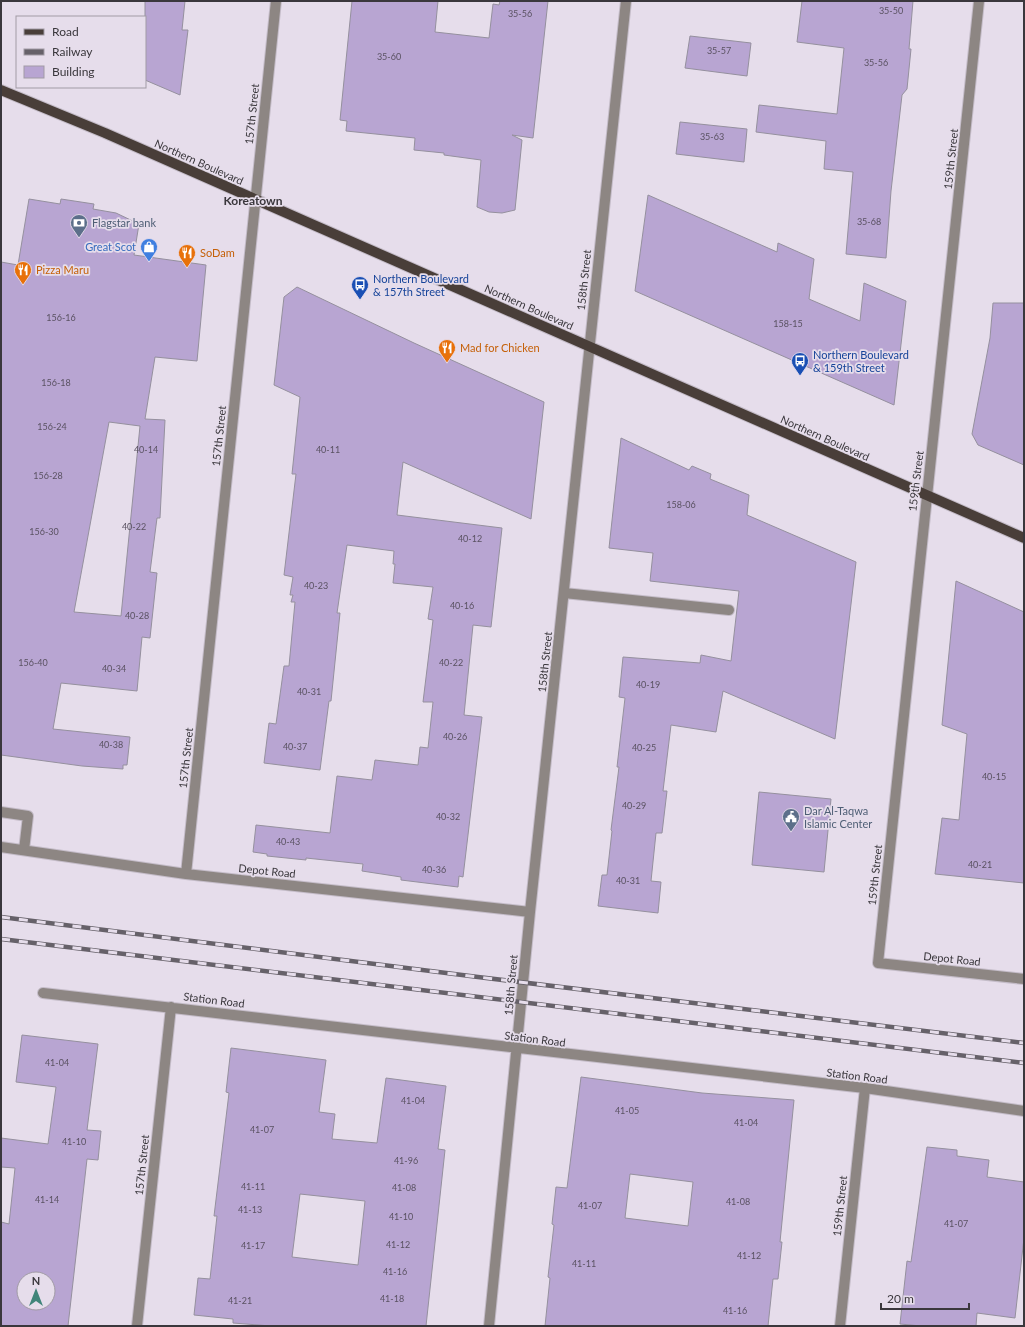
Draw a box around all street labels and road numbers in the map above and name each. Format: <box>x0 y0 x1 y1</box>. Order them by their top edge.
street label: 157th Street <box>242 83 261 145</box>
street label: 159th Street <box>941 128 960 190</box>
street label: Northern Boulevard <box>153 136 246 187</box>
street label: 158th Street <box>574 249 593 311</box>
street label: Northern Boulevard <box>483 281 576 332</box>
street label: 157th Street <box>209 405 228 467</box>
street label: Northern Boulevard <box>779 412 872 463</box>
street label: 159th Street <box>905 450 926 512</box>
street label: 158th Street <box>535 631 554 693</box>
street label: 157th Street <box>176 727 195 789</box>
street label: 159th Street <box>865 844 884 906</box>
street label: Depot Road <box>238 861 296 880</box>
street label: Depot Road <box>923 949 981 968</box>
street label: 158th Street <box>501 954 520 1016</box>
street label: Station Road <box>183 989 245 1010</box>
street label: Station Road <box>504 1028 566 1049</box>
street label: Station Road <box>826 1065 888 1086</box>
street label: 157th Street <box>132 1134 151 1196</box>
street label: 159th Street <box>830 1175 849 1237</box>

